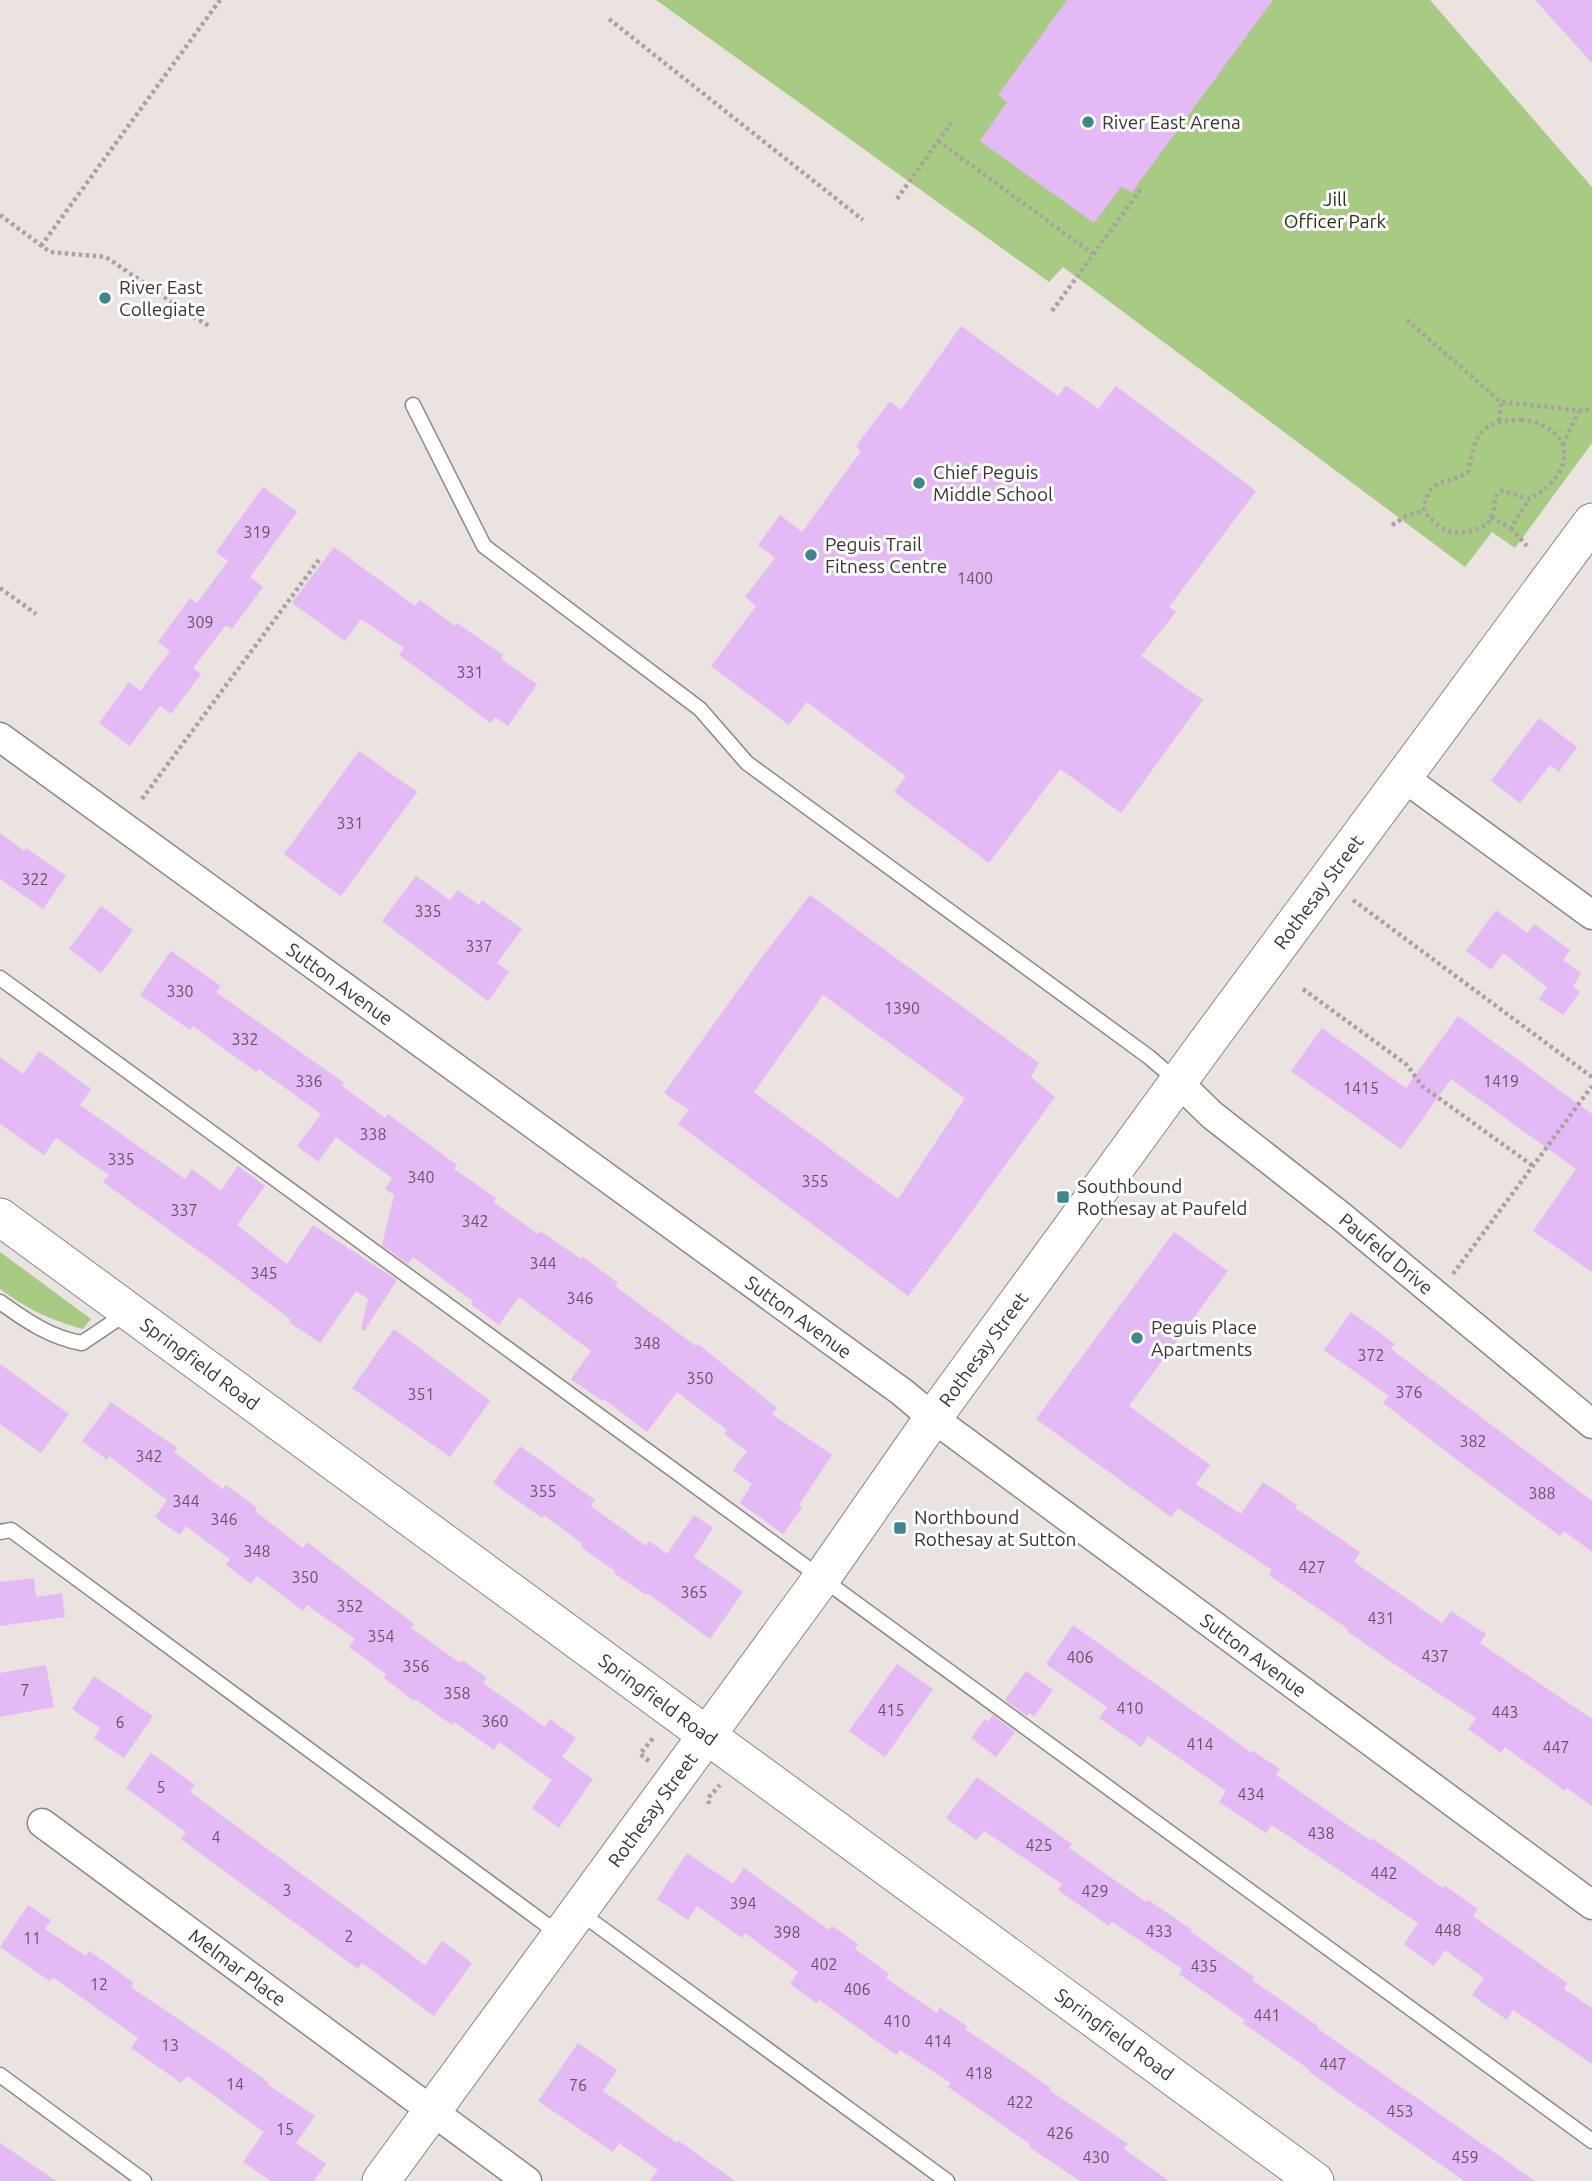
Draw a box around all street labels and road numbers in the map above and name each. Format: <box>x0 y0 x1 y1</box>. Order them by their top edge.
street label: Rothesay Street <box>1269 830 1368 953</box>
street label: Sutton Avenue <box>282 938 397 1030</box>
street label: Paufeld Drive <box>1335 1208 1437 1299</box>
street label: Sutton Avenue <box>741 1271 856 1363</box>
street label: Rothesay Street <box>934 1287 1033 1411</box>
street label: Springfield Road <box>136 1313 264 1414</box>
street label: Sutton Avenue <box>1196 1609 1311 1701</box>
street label: Springfield Road <box>595 1649 722 1750</box>
street label: Rothesay Street <box>603 1748 702 1871</box>
street label: Melmar Place <box>185 1924 290 2010</box>
street label: Springfield Road <box>1051 1983 1178 2085</box>

